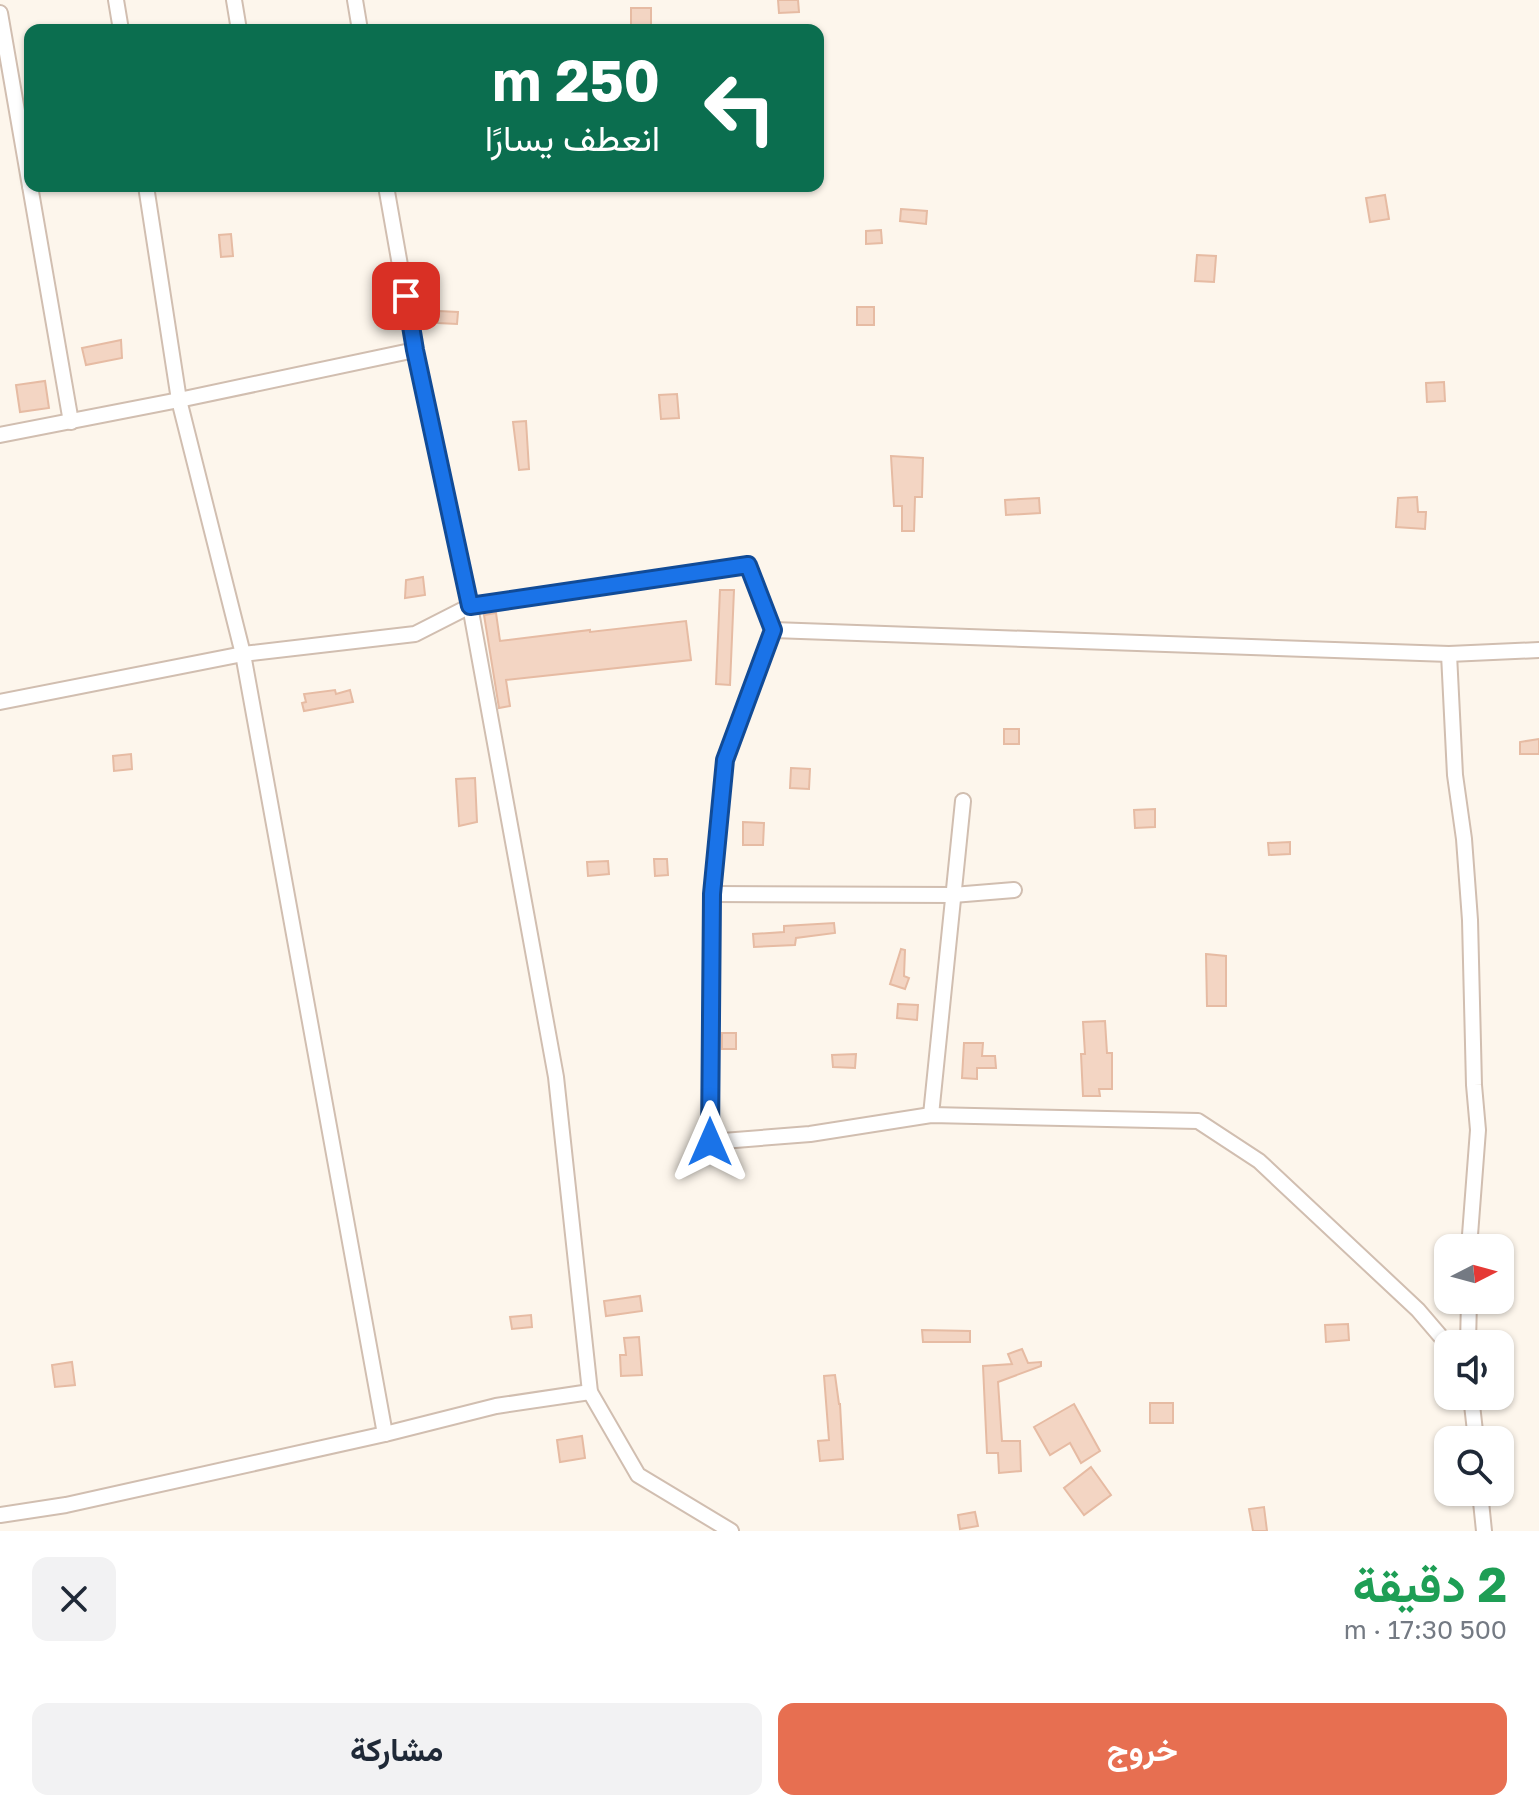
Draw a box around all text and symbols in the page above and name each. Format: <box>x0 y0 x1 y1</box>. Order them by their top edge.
text: 250 m <box>492 46 660 113</box>
icon: left <box>688 56 792 160</box>
text: انعطف يسارًا <box>485 116 660 159</box>
pin <box>372 262 440 330</box>
icon: arrive <box>384 274 428 318</box>
position arrow <box>668 1100 752 1184</box>
north arrow <box>1434 1234 1514 1314</box>
map controls <box>1434 1234 1514 1506</box>
button: sound <box>1434 1330 1514 1410</box>
button: search <box>1434 1426 1514 1506</box>
text: 2 دقيقة <box>1353 1555 1507 1613</box>
button: close <box>32 1557 116 1641</box>
text: 500 m · 17:30 <box>1344 1614 1507 1645</box>
button: مشاركة <box>32 1703 762 1795</box>
button: خروج <box>778 1703 1507 1795</box>

